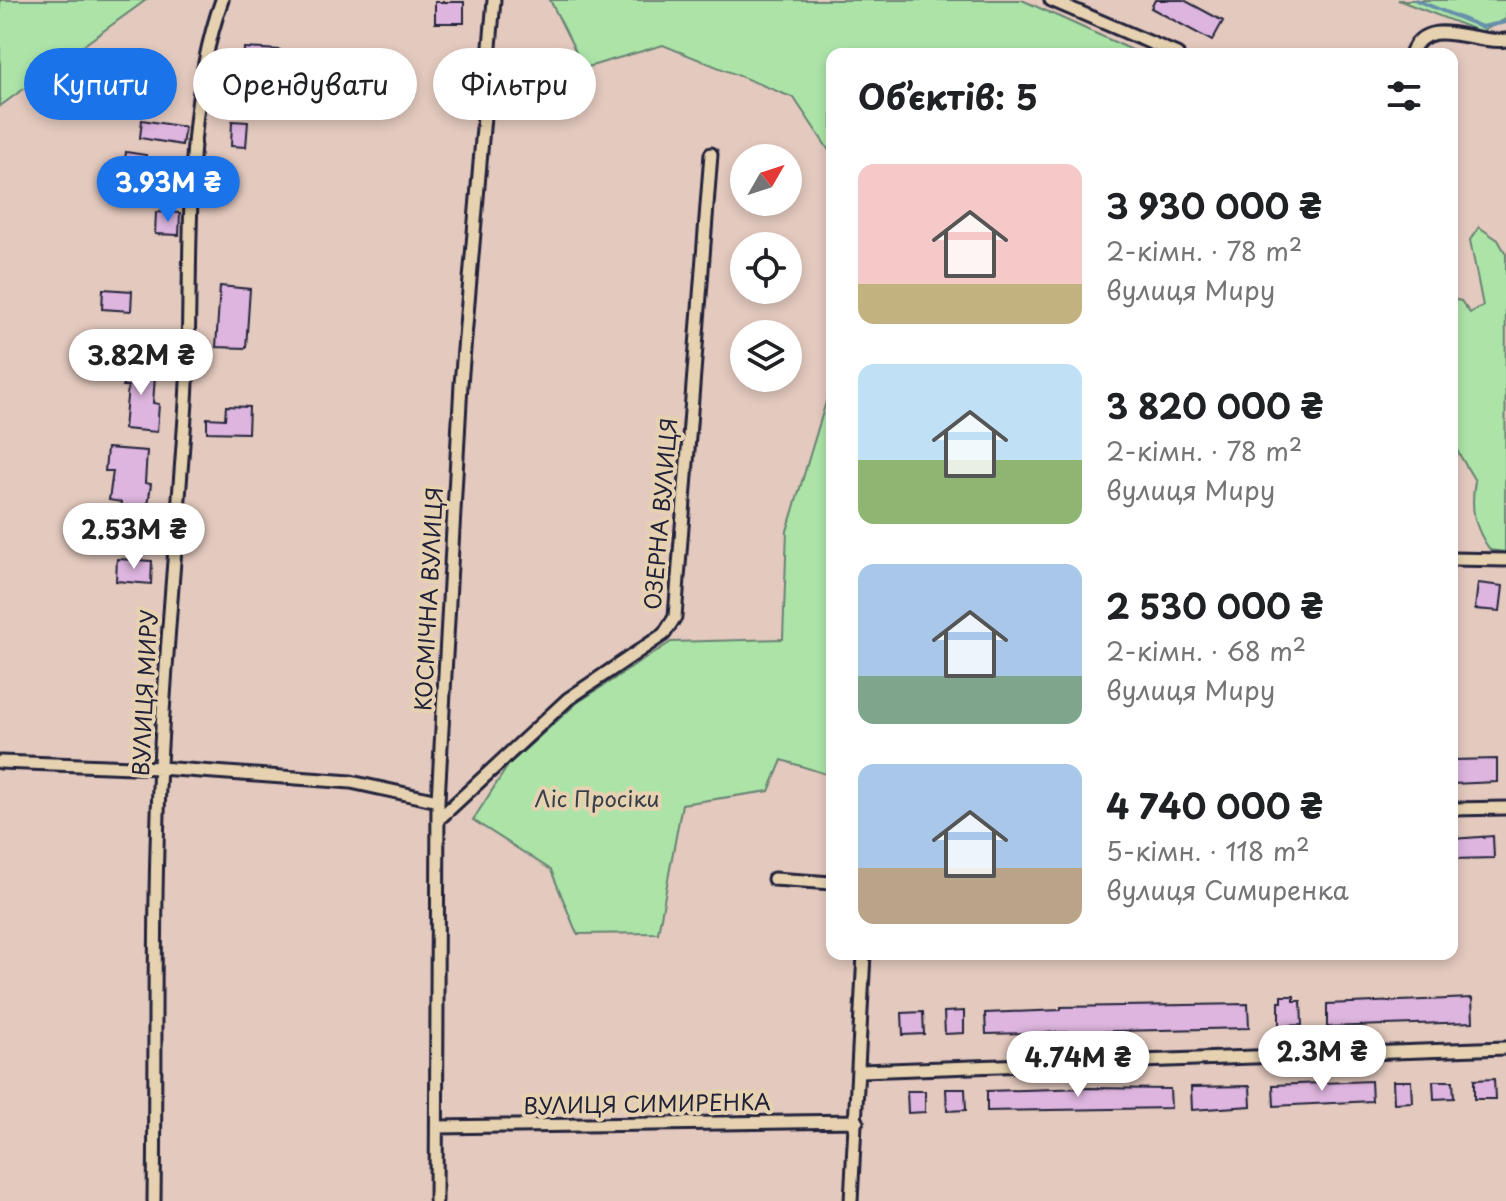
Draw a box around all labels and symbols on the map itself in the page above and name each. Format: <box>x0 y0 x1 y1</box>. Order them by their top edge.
north arrow <box>730 144 802 216</box>
pin: 3.93M ₴ <box>94 156 242 224</box>
pin: 3.82M ₴ <box>67 329 215 397</box>
street label: ОЗЕРНА ВУЛИЦЯ <box>635 417 684 611</box>
street label: КОСМІЧНА ВУЛИЦЯ <box>405 486 450 712</box>
pin: 2.53M ₴ <box>60 503 208 571</box>
street label: ВУЛИЦЯ МИРУ <box>123 609 164 777</box>
park label: Ліс Просіки <box>534 781 660 814</box>
pin: 2.3M ₴ <box>1257 1025 1387 1093</box>
pin: 4.74M ₴ <box>1004 1031 1152 1099</box>
street label: ВУЛИЦЯ СИМИРЕНКА <box>523 1084 771 1121</box>

